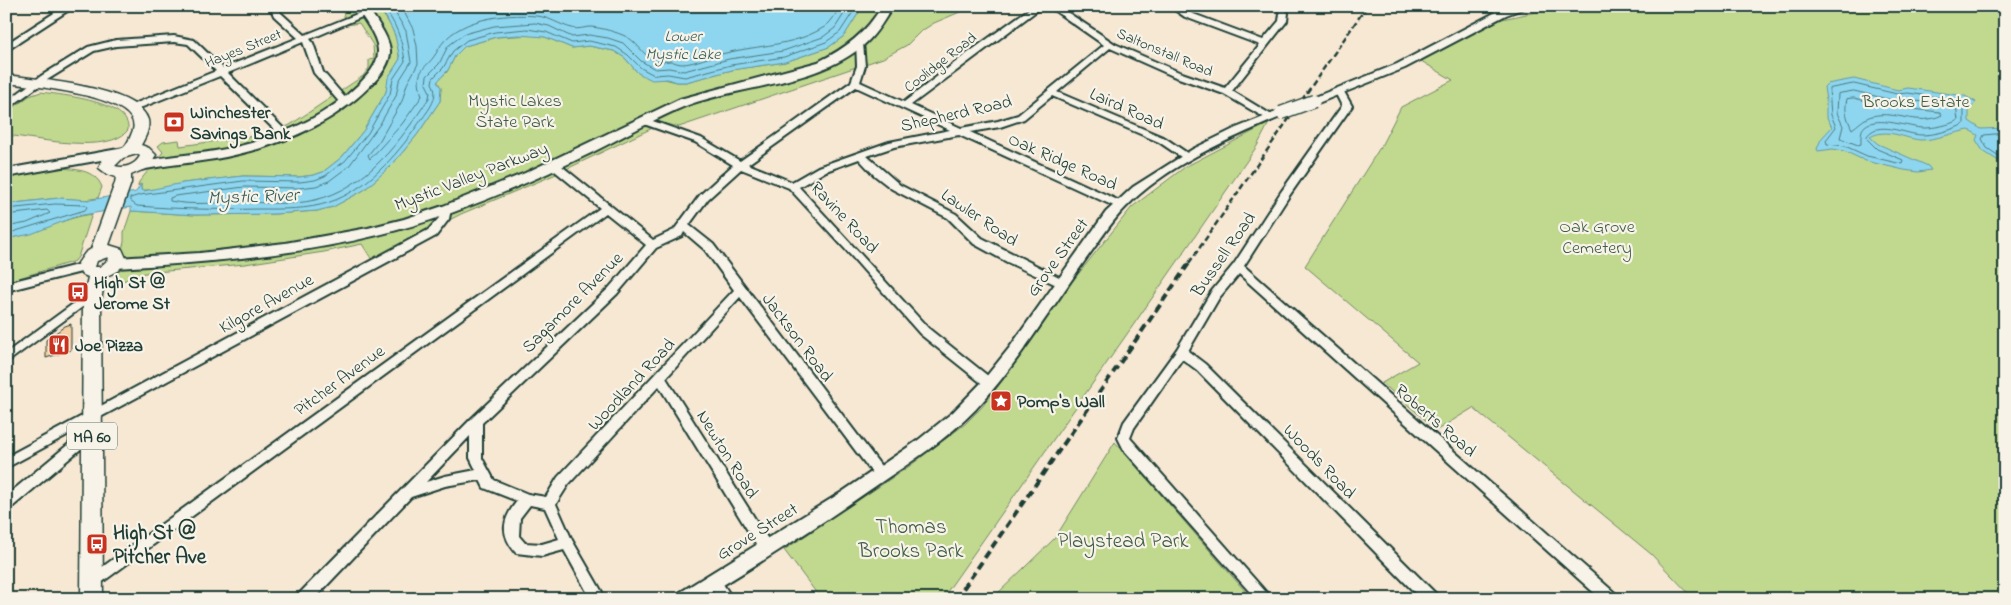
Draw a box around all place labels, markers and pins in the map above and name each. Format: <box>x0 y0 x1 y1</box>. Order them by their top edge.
place label: Winchester Savings Bank <box>190 101 292 149</box>
bank icon: Winchester Savings Bank <box>162 110 186 134</box>
place label: High St @ Jerome St <box>94 271 171 318</box>
bus stop icon: High St @ Jerome St <box>66 280 90 304</box>
restaurant icon: Joe Pizza <box>47 333 71 357</box>
place label: Joe Pizza <box>75 334 143 360</box>
place icon: Pomp's Wall <box>989 389 1013 413</box>
place label: Pomp's Wall <box>1017 390 1105 416</box>
place label: High St @ Pitcher Ave <box>113 518 207 573</box>
bus stop icon: High St @ Pitcher Ave <box>85 532 109 556</box>

